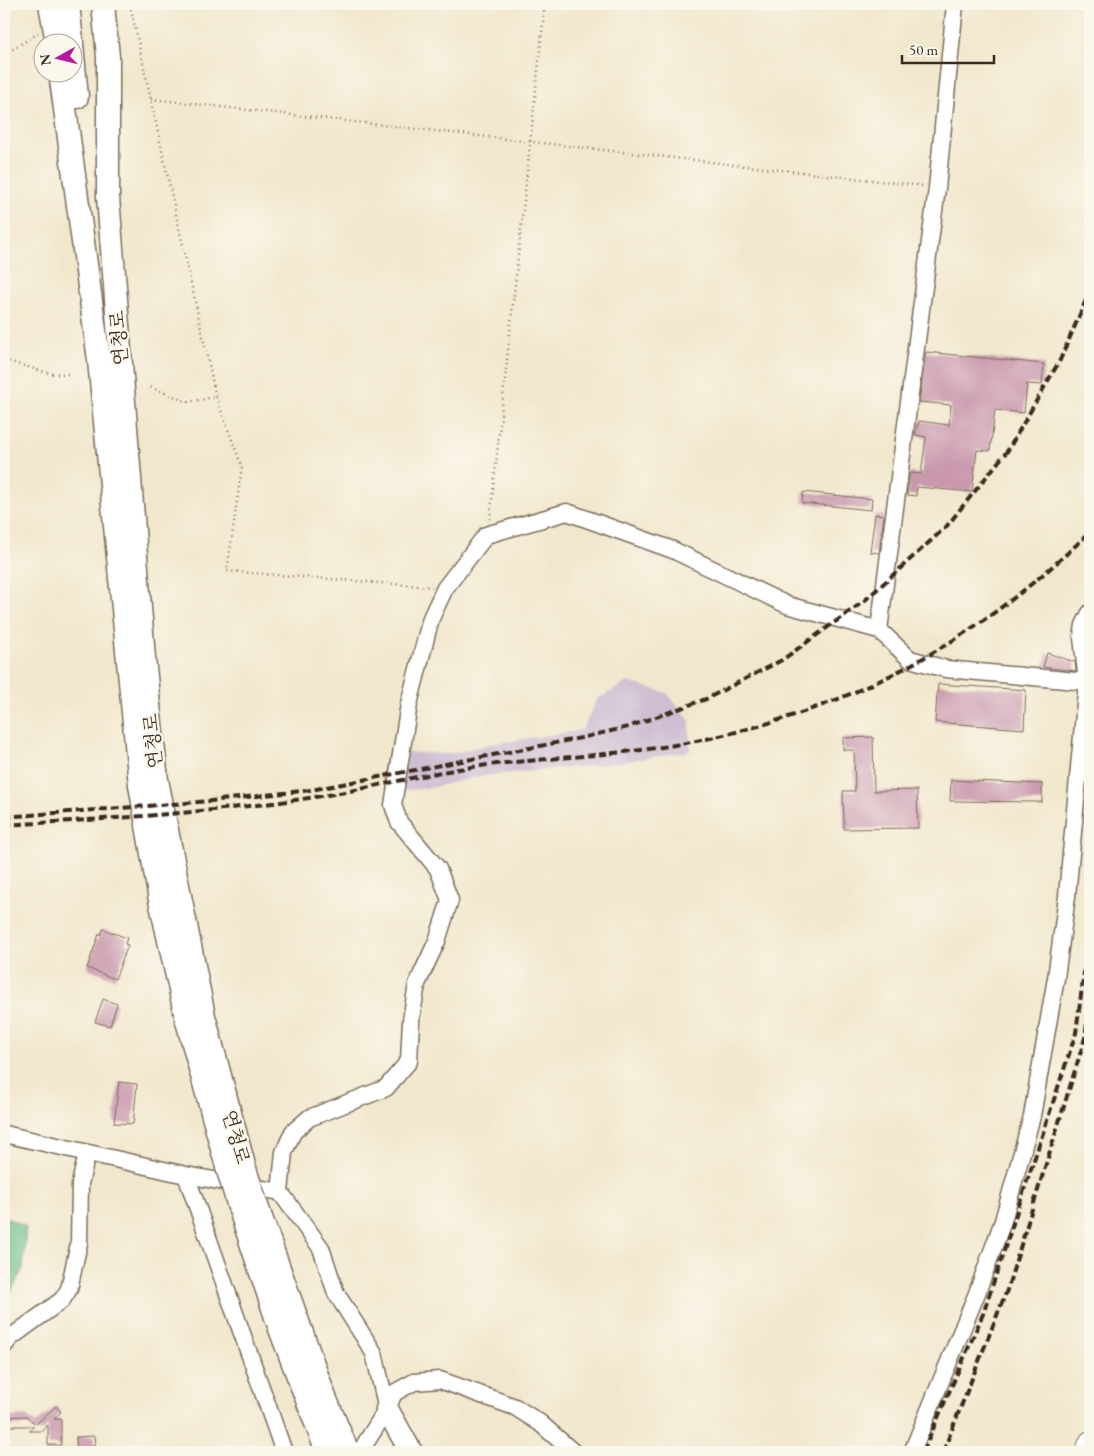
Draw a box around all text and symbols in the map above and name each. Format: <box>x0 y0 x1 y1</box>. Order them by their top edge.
north arrow <box>32 32 82 82</box>
scale bar <box>902 32 994 64</box>
text: 50 m <box>909 40 938 59</box>
text: N <box>35 52 55 67</box>
street label: 연청로 <box>104 309 134 367</box>
street label: 연청로 <box>138 712 168 770</box>
street label: 연청로 <box>216 1107 256 1167</box>

